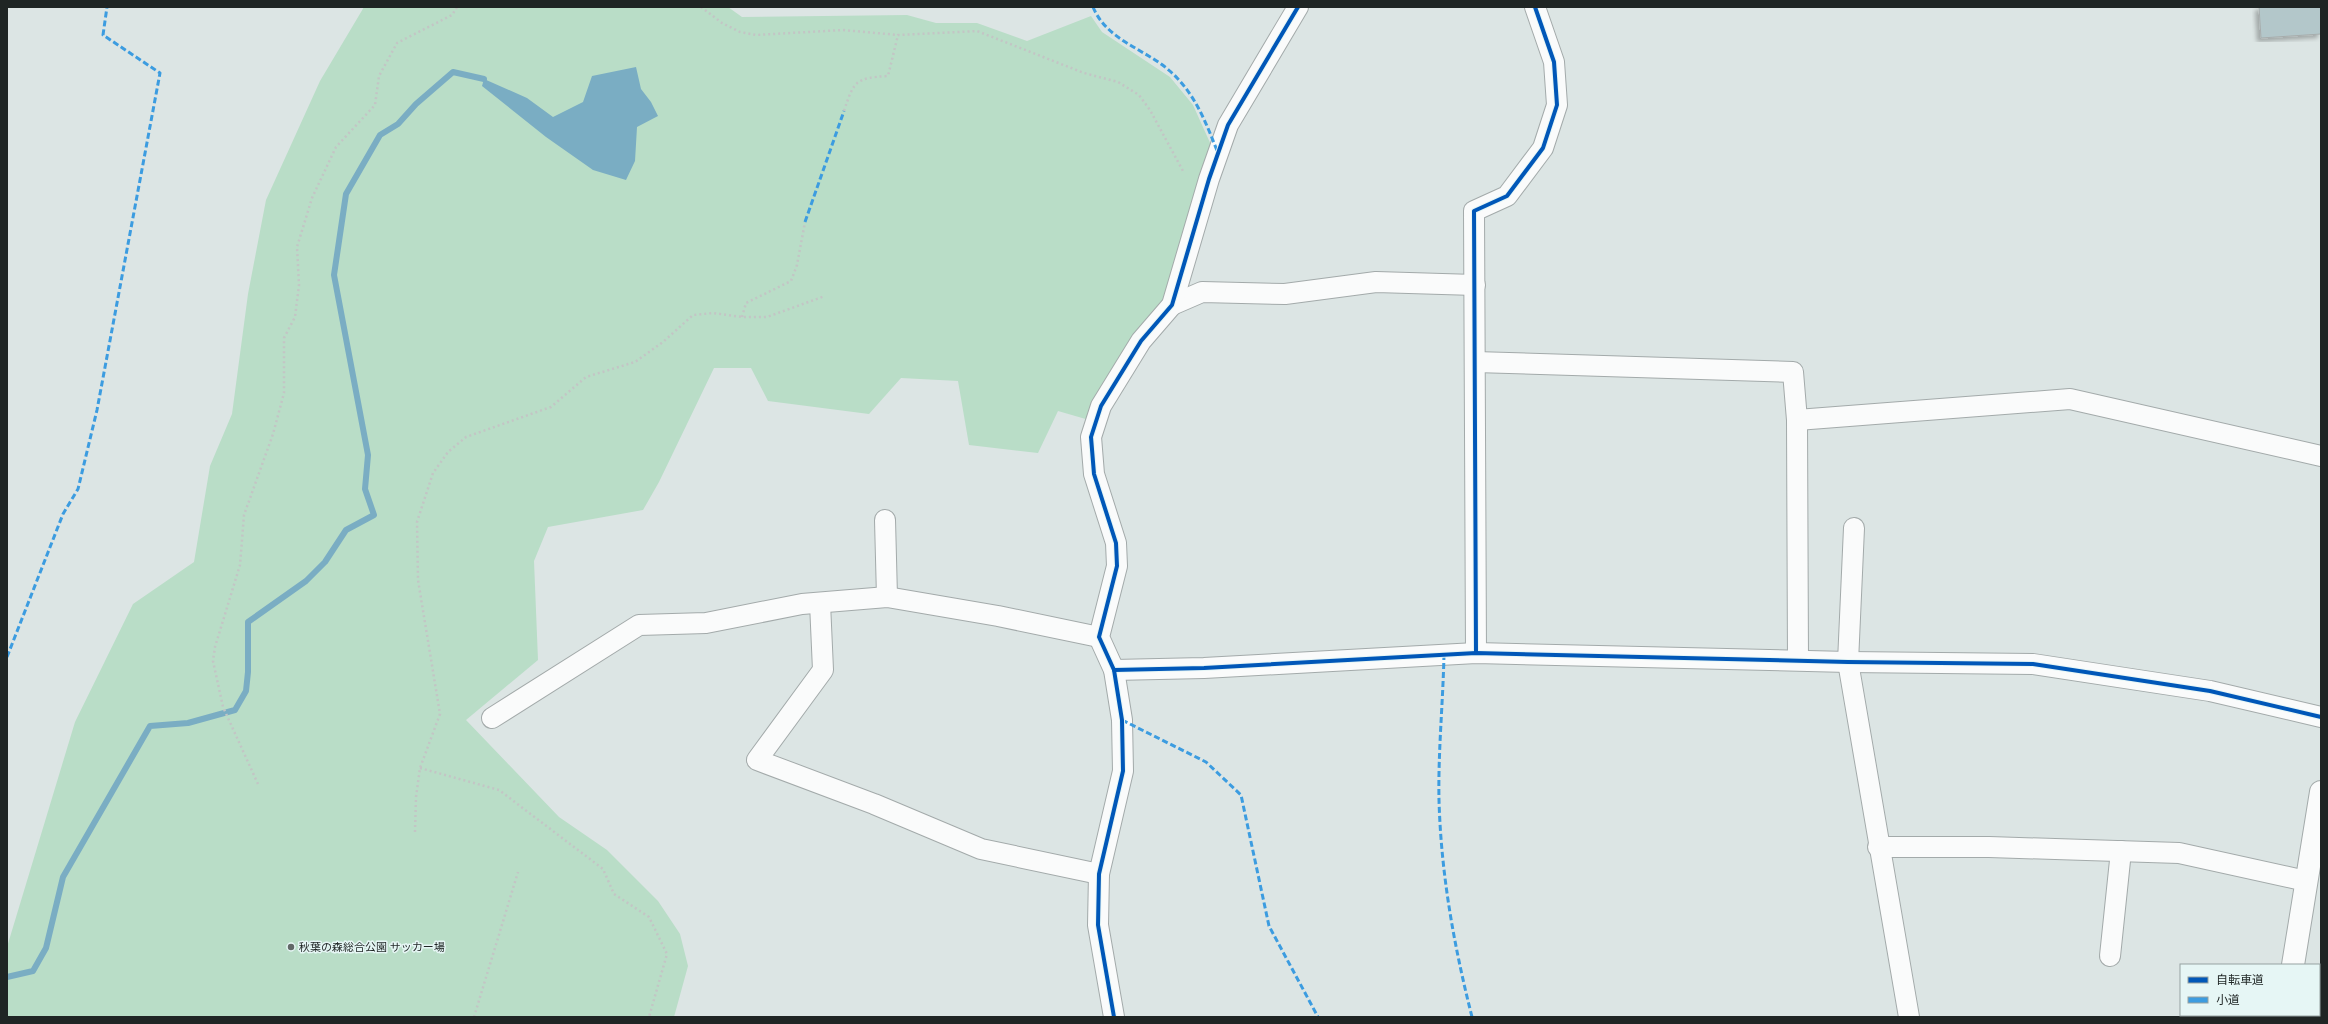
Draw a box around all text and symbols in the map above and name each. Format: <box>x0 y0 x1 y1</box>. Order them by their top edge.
place label: 秋葉の森総合公園 サッカー場 <box>299 941 445 954</box>
marker: 秋葉の森総合公園 サッカー場 <box>286 942 296 952</box>
legend <box>2180 964 2320 1016</box>
text: 自転車道 <box>2216 973 2264 987</box>
text: 小道 <box>2216 993 2240 1007</box>

